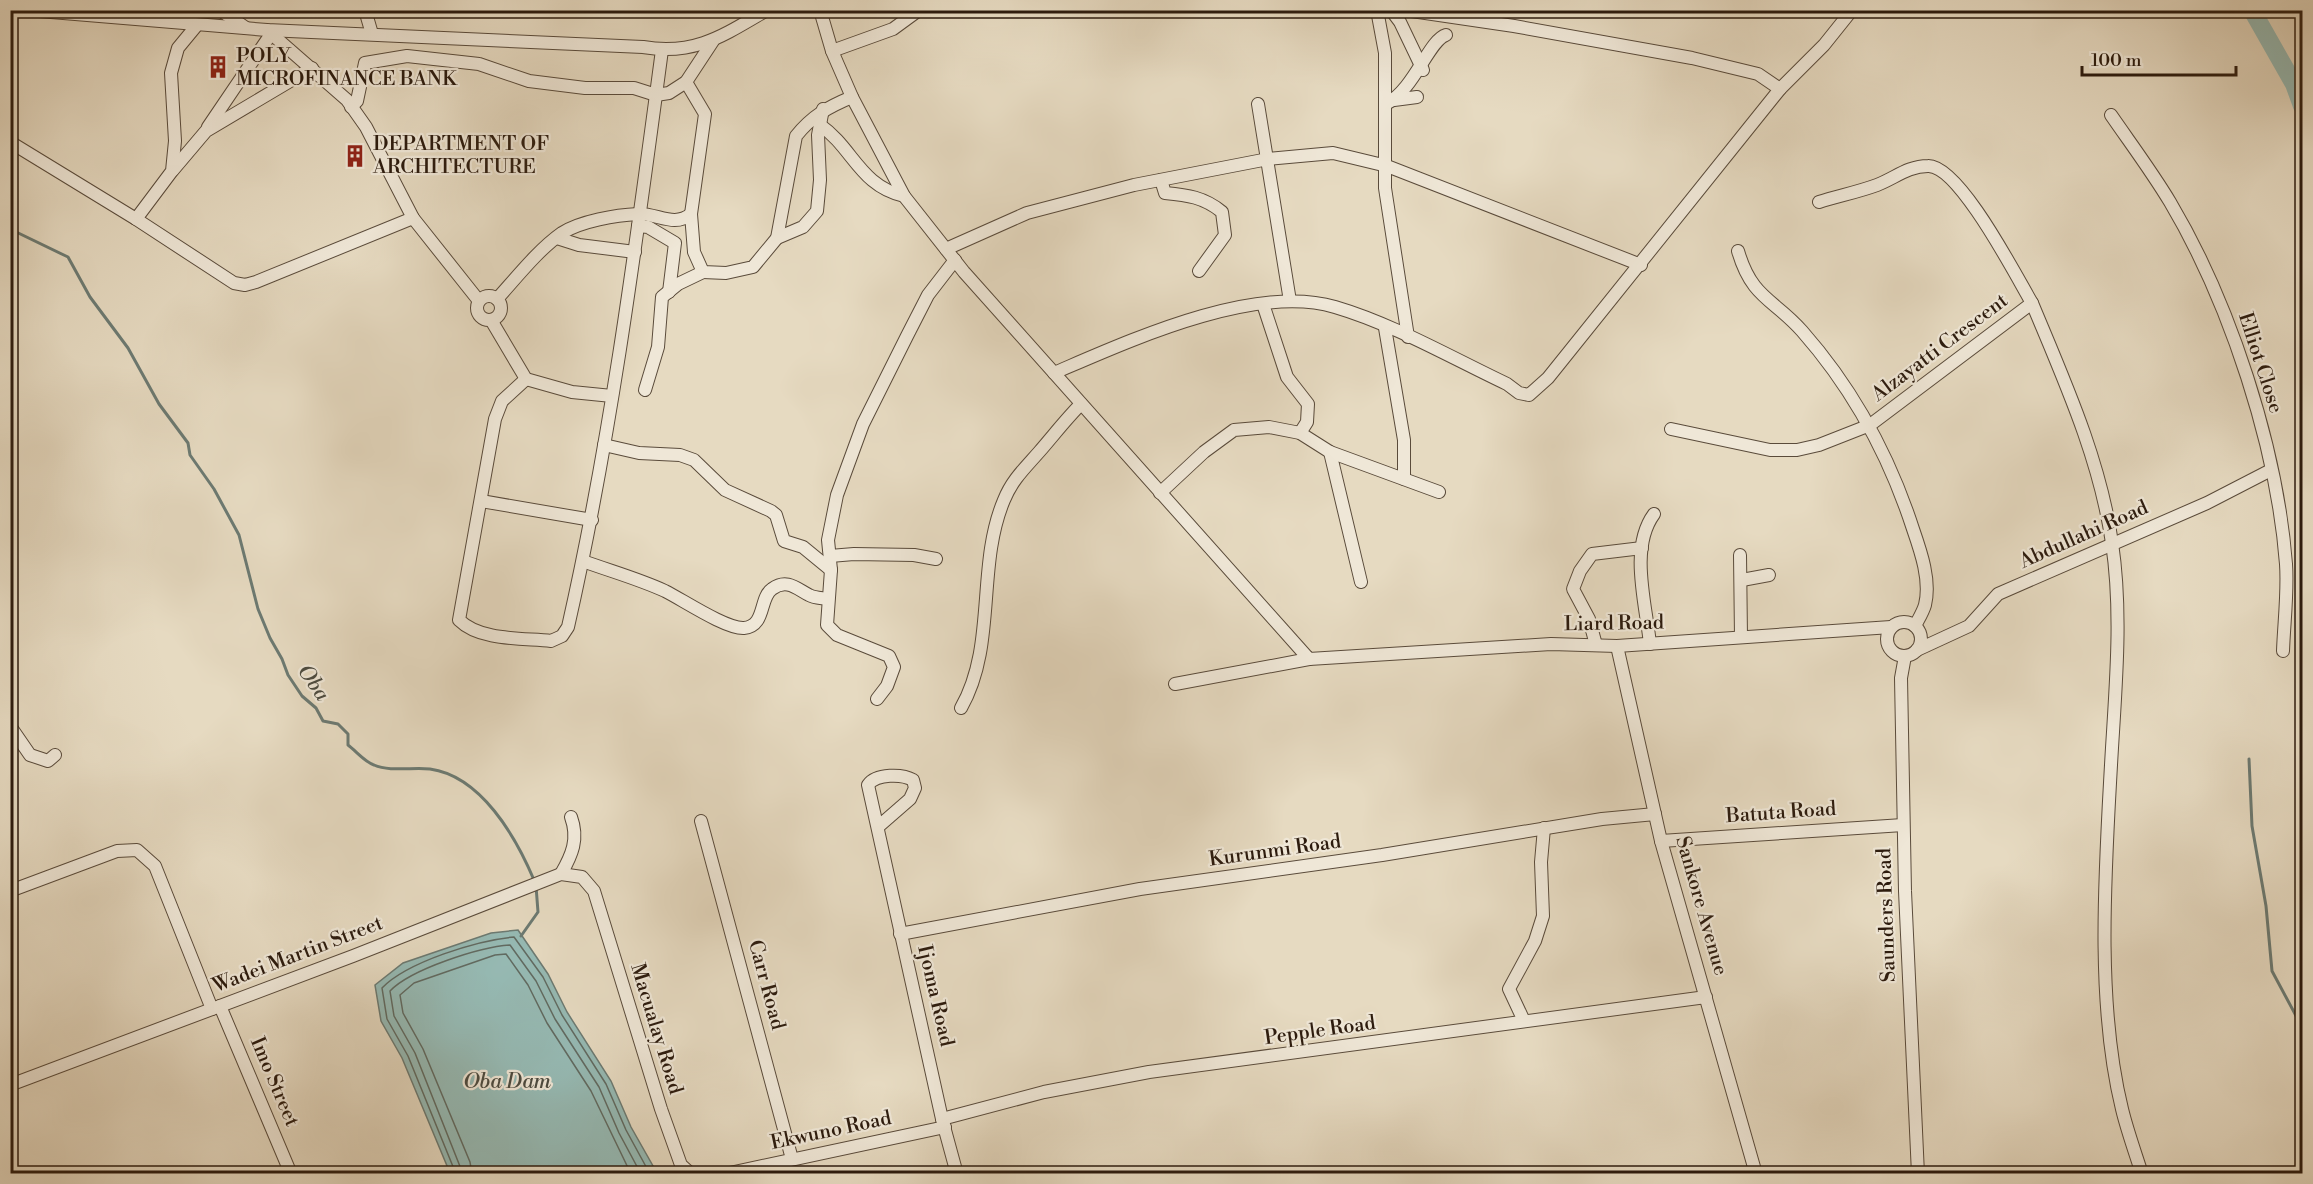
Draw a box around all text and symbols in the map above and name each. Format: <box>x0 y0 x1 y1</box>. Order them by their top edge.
scale bar <box>2082 39 2236 77</box>
place label: POLY MICROFINANCE BANK <box>236 44 458 92</box>
text: 100 m <box>2091 49 2142 72</box>
building icon: POLY MICROFINANCE BANK <box>205 54 231 80</box>
place label: DEPARTMENT OF ARCHITECTURE <box>372 132 549 180</box>
building icon: DEPARTMENT OF ARCHITECTURE <box>342 143 368 169</box>
street label: Alzayatti Crescent <box>1866 289 2013 408</box>
street label: Elliot Close <box>2232 310 2288 416</box>
street label: Abdullahi Road <box>2015 495 2153 575</box>
street label: Liard Road <box>1564 611 1665 637</box>
water label: Oba <box>291 660 335 707</box>
street label: Batuta Road <box>1724 797 1838 829</box>
street label: Kurunmi Road <box>1207 829 1343 873</box>
street label: Sankore Avenue <box>1669 834 1733 978</box>
street label: Saunders Road <box>1872 847 1902 983</box>
street label: Wadei Martin Street <box>208 911 387 999</box>
street label: Carr Road <box>742 937 790 1033</box>
street label: Ijoma Road <box>911 943 959 1050</box>
street label: Macualay Road <box>624 961 688 1098</box>
street label: Pepple Road <box>1263 1011 1378 1051</box>
street label: Imo Street <box>244 1033 304 1131</box>
water label: Oba Dam <box>463 1069 552 1095</box>
street label: Ekwuno Road <box>768 1106 894 1156</box>

